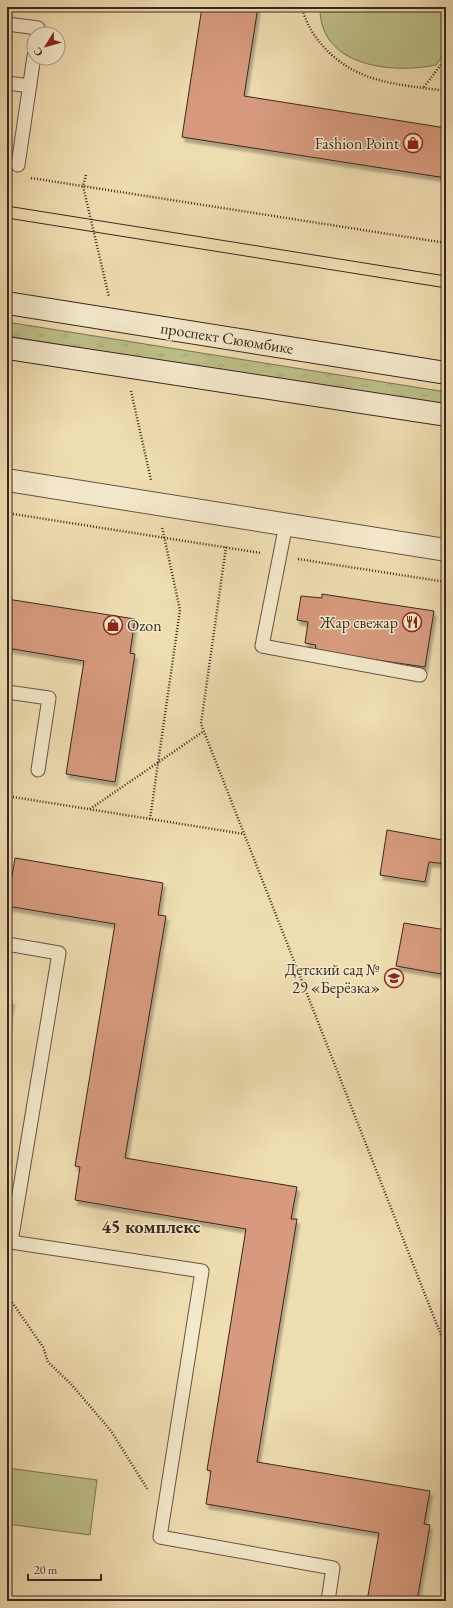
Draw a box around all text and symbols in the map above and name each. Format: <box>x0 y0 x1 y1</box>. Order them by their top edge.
north arrow <box>26 26 66 66</box>
text: С <box>30 45 46 59</box>
shop icon: Fashion Point <box>402 132 424 154</box>
place label: Fashion Point <box>315 133 399 154</box>
street label: проспект Сююмбике <box>159 317 295 359</box>
restaurant icon: Жар свежар <box>401 611 423 633</box>
place label: Жар свежар <box>319 612 398 633</box>
shop icon: Ozon <box>102 614 124 636</box>
place label: Ozon <box>127 615 162 636</box>
place label: Детский сад № 29 «Берёзка» <box>285 959 380 998</box>
school or university icon: Детский сад № 29 «Берёзка» <box>383 967 405 989</box>
district label: 45 комплекс <box>102 1215 201 1238</box>
scale bar <box>28 1556 101 1582</box>
text: 20 m <box>34 1562 58 1578</box>

